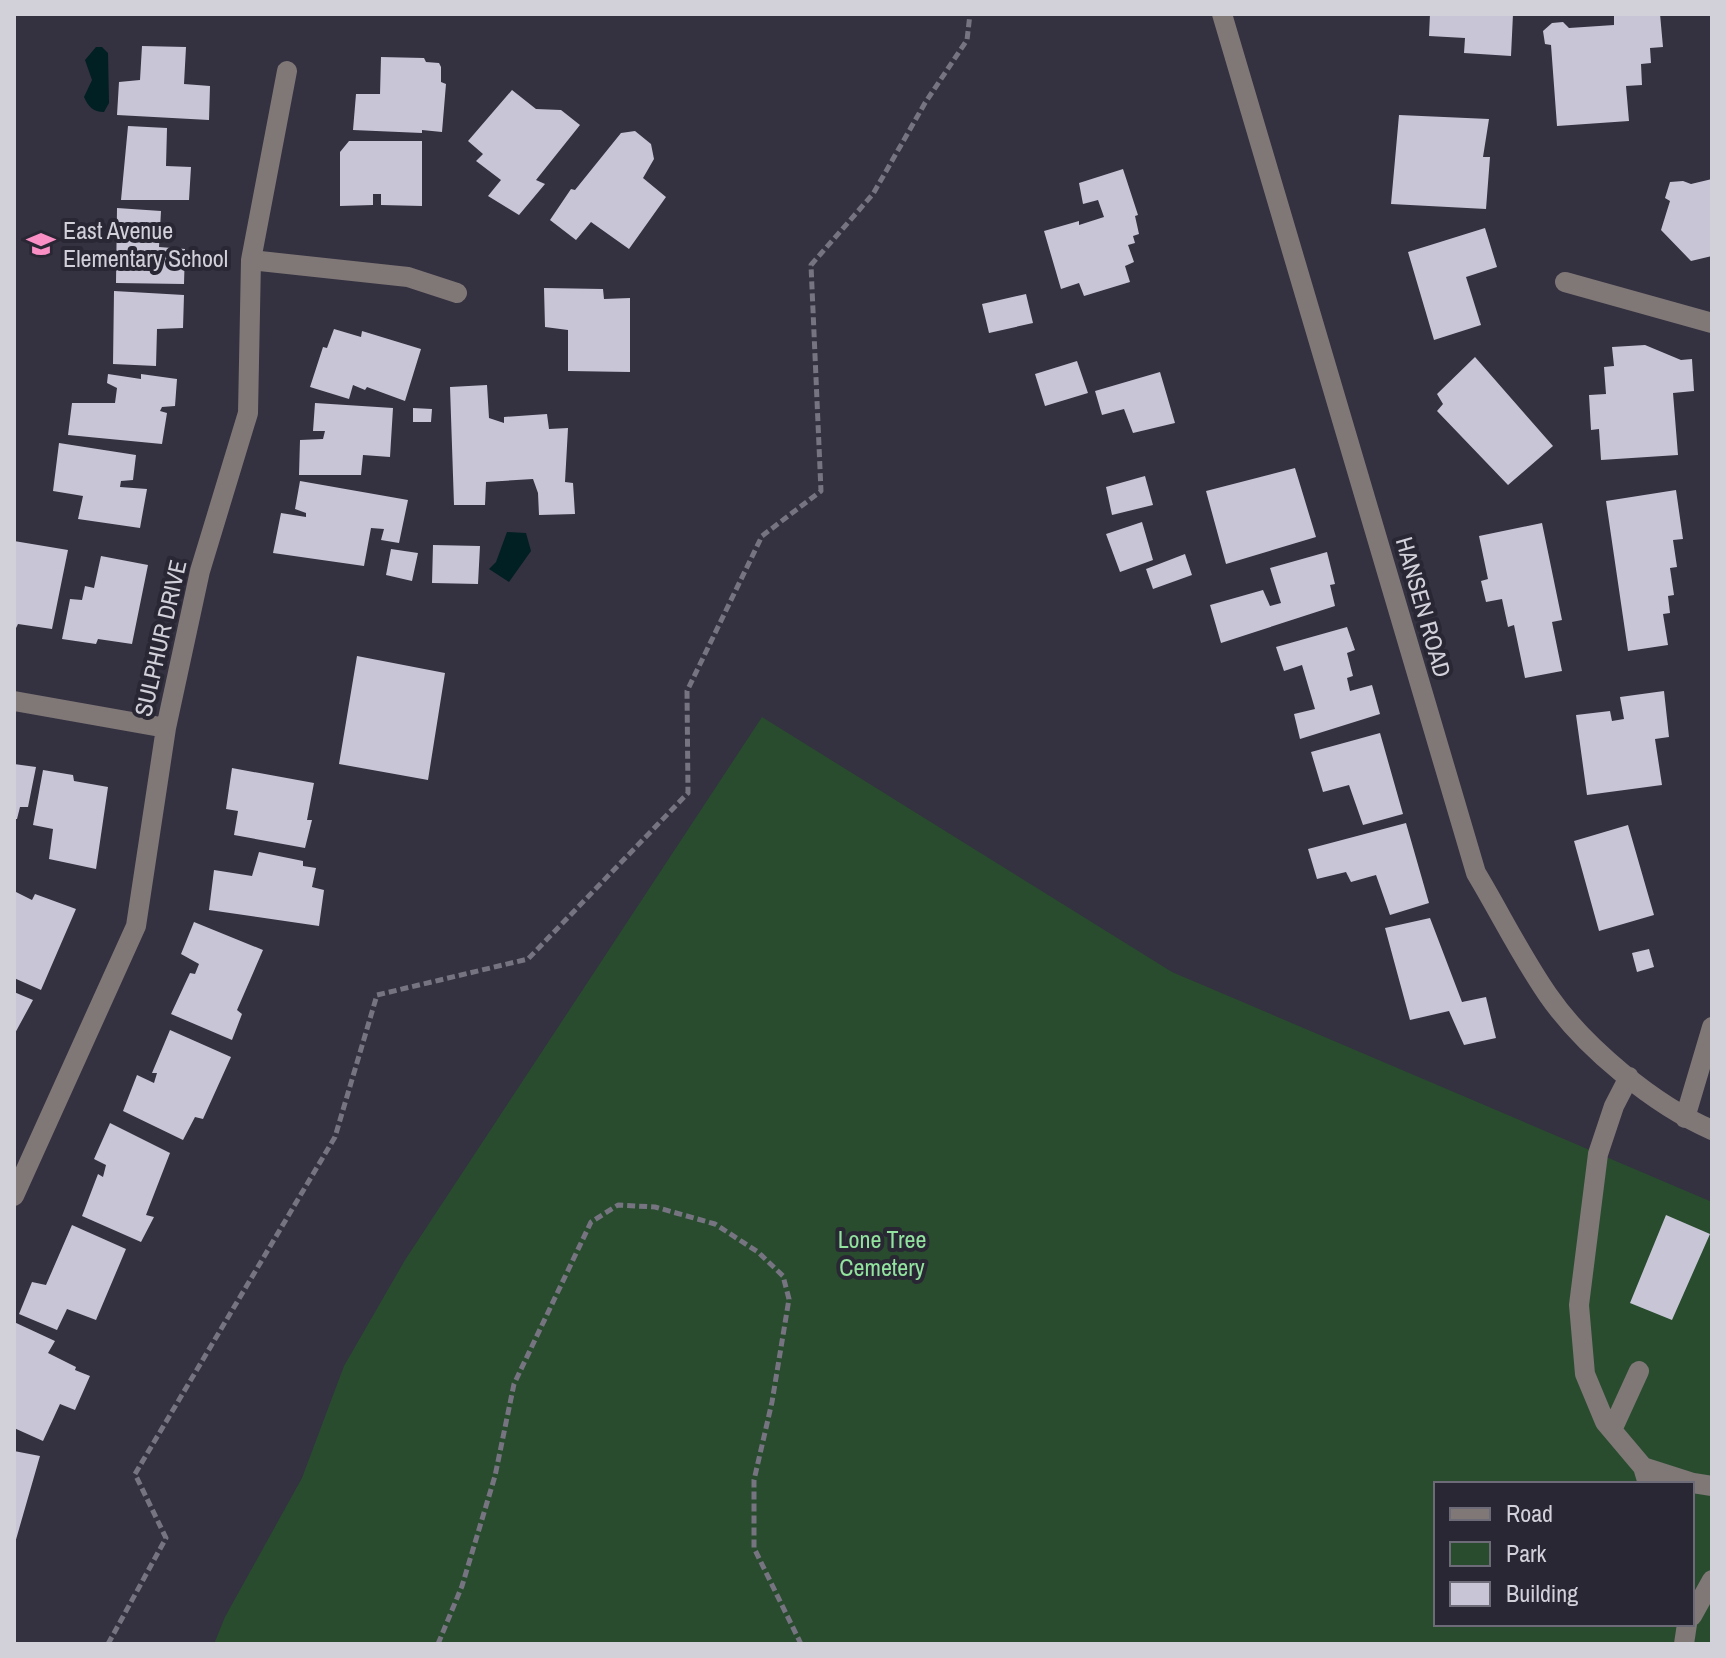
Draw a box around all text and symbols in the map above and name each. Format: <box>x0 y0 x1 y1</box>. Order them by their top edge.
place label: East Avenue Elementary School <box>63 214 228 274</box>
school or university icon: East Avenue Elementary School <box>26 229 56 259</box>
street label: HANSEN ROAD <box>1389 533 1459 681</box>
street label: SULPHUR DRIVE <box>126 557 194 719</box>
park label: Lone Tree Cemetery <box>838 1223 926 1283</box>
legend <box>1434 1482 1694 1626</box>
text: Road <box>1506 1497 1553 1529</box>
text: Park <box>1506 1537 1547 1569</box>
text: Building <box>1506 1577 1578 1609</box>

